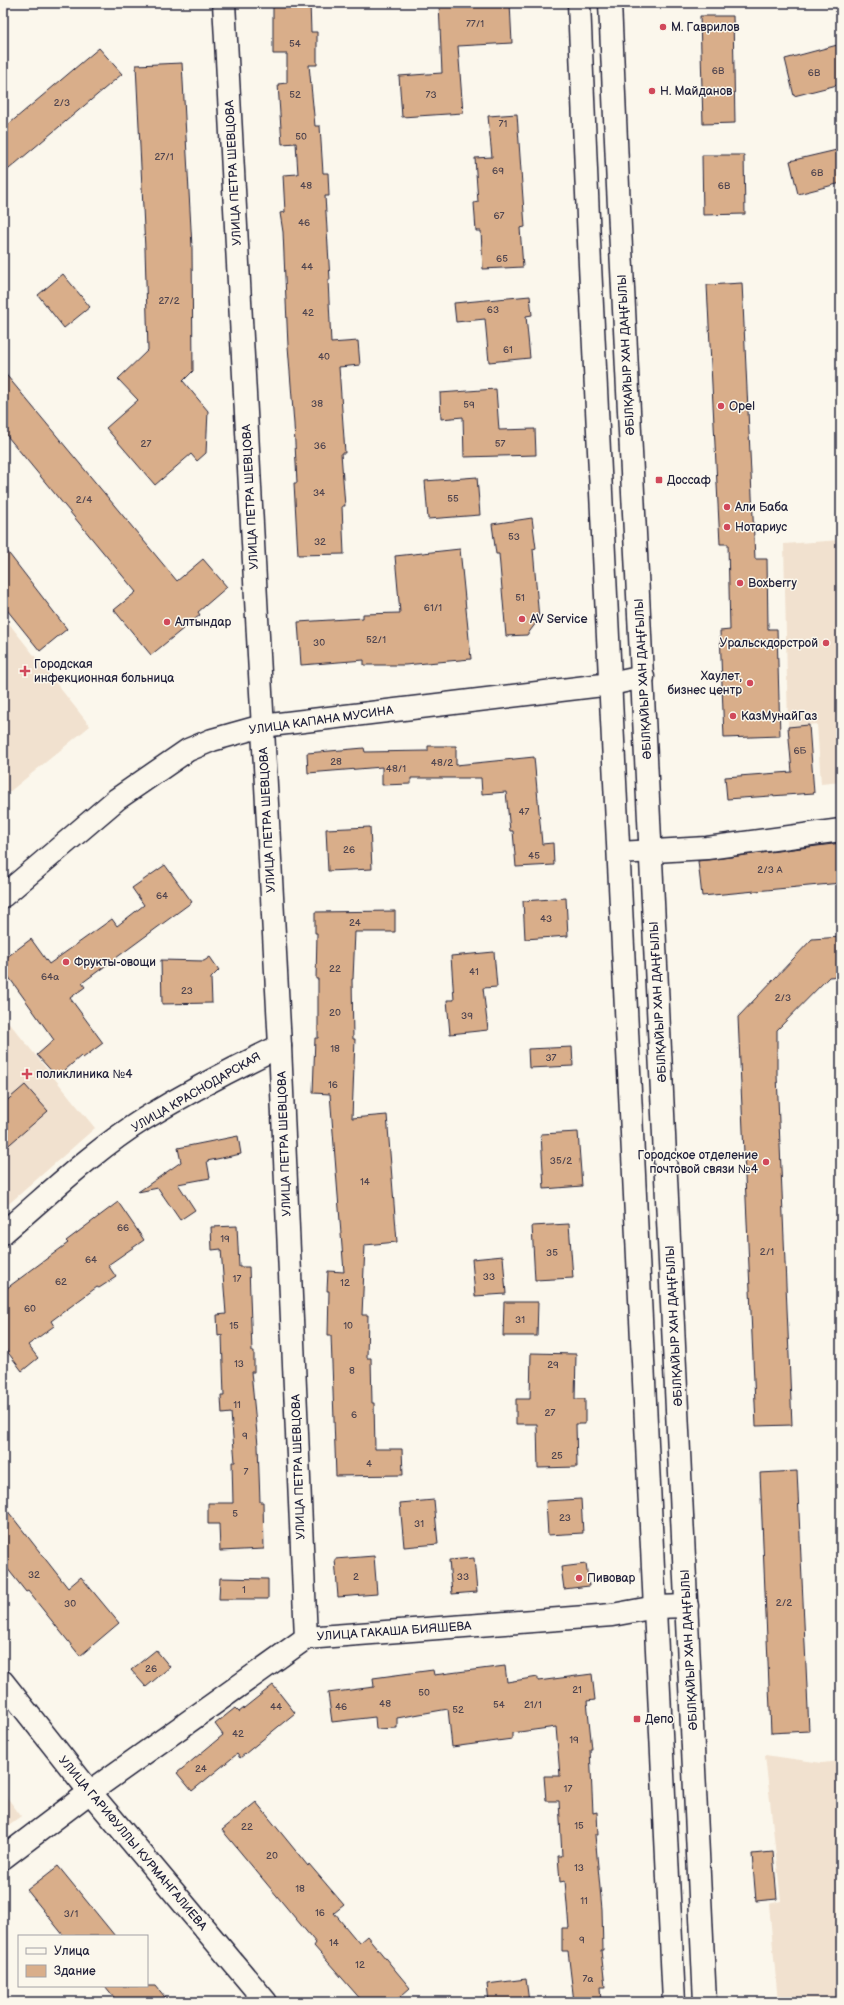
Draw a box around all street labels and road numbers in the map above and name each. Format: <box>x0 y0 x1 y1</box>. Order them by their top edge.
street label: УЛИЦА ПЕТРА ШЕВЦОВА <box>222 99 245 246</box>
street label: ӘБІЛҚАЙЫР ХАН ДАҢҒЫЛЫ <box>615 274 638 436</box>
street label: УЛИЦА ПЕТРА ШЕВЦОВА <box>239 423 262 570</box>
street label: ӘБІЛҚАЙЫР ХАН ДАҢҒЫЛЫ <box>632 598 655 760</box>
street label: УЛИЦА КАПАНА МУСИНА <box>248 703 395 738</box>
street label: УЛИЦА ПЕТРА ШЕВЦОВА <box>256 746 279 893</box>
street label: ӘБІЛҚАЙЫР ХАН ДАҢҒЫЛЫ <box>647 921 670 1083</box>
street label: УЛИЦА КРАСНОДАРСКАЯ <box>129 1049 264 1136</box>
street label: УЛИЦА ПЕТРА ШЕВЦОВА <box>274 1070 295 1217</box>
street label: ӘБІЛҚАЙЫР ХАН ДАҢҒЫЛЫ <box>663 1245 686 1407</box>
street label: УЛИЦА ПЕТРА ШЕВЦОВА <box>288 1393 309 1540</box>
street label: ӘБІЛҚАЙЫР ХАН ДАҢҒЫЛЫ <box>678 1569 701 1731</box>
street label: УЛИЦА ГАКАША БИЯШЕВА <box>316 1619 473 1644</box>
street label: УЛИЦА ГАРИФУЛЛЫ КУРМАНГАЛИЕВА <box>55 1753 210 1934</box>

